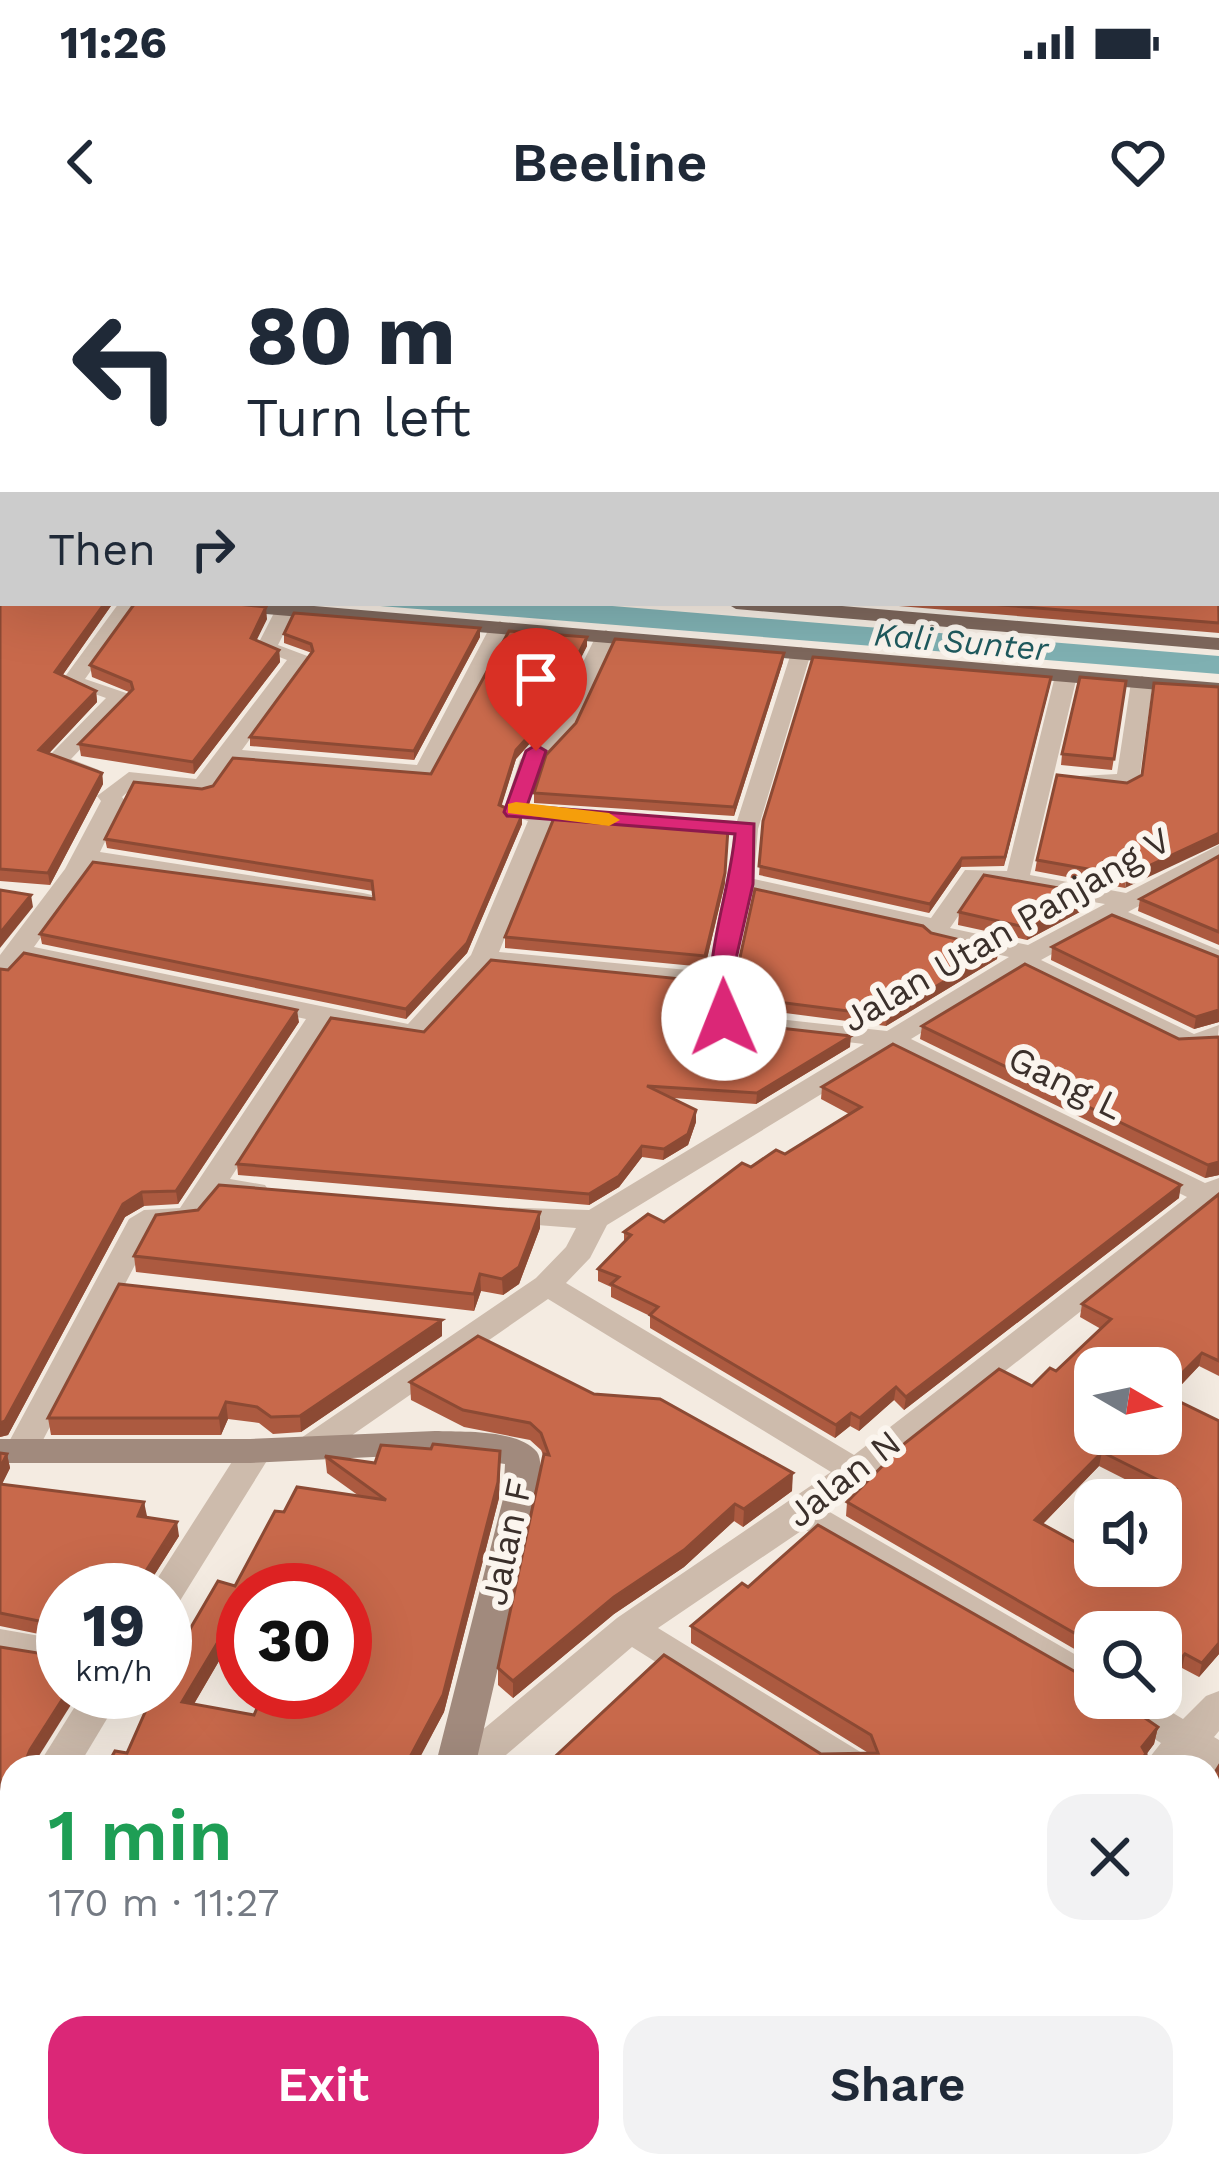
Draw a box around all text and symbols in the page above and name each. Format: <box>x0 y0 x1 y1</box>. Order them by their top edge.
text: 11:26 <box>60 16 167 69</box>
icon: back <box>48 129 114 195</box>
icon: heart <box>1105 129 1171 195</box>
text: Beeline <box>512 131 707 194</box>
text: 80 m <box>246 286 456 384</box>
icon: left <box>48 288 204 444</box>
text: Turn left <box>246 386 471 449</box>
icon: right <box>180 516 246 582</box>
text: Then <box>48 523 156 576</box>
water label: Kali Sunter <box>872 614 1051 669</box>
pin <box>485 628 587 751</box>
icon: arrive <box>503 646 569 712</box>
street label: Jalan Utan Panjang V <box>835 819 1178 1041</box>
position arrow <box>661 955 787 1081</box>
street label: Gang L <box>1002 1037 1129 1128</box>
north arrow <box>1074 1347 1182 1455</box>
map controls <box>1074 1347 1182 1719</box>
street label: Jalan N <box>778 1421 909 1536</box>
street label: Jalan F <box>473 1475 541 1609</box>
button: sound <box>1074 1479 1182 1587</box>
speed limit sign: 30 <box>216 1563 372 1719</box>
text: 19 <box>83 1590 145 1661</box>
button: search <box>1074 1611 1182 1719</box>
text: km/h <box>75 1653 153 1688</box>
text: 1 min <box>48 1793 233 1877</box>
button: close <box>1047 1794 1173 1920</box>
text: 170 m · 11:27 <box>48 1880 279 1925</box>
button: Exit <box>48 2016 599 2154</box>
button: Share <box>623 2016 1173 2154</box>

